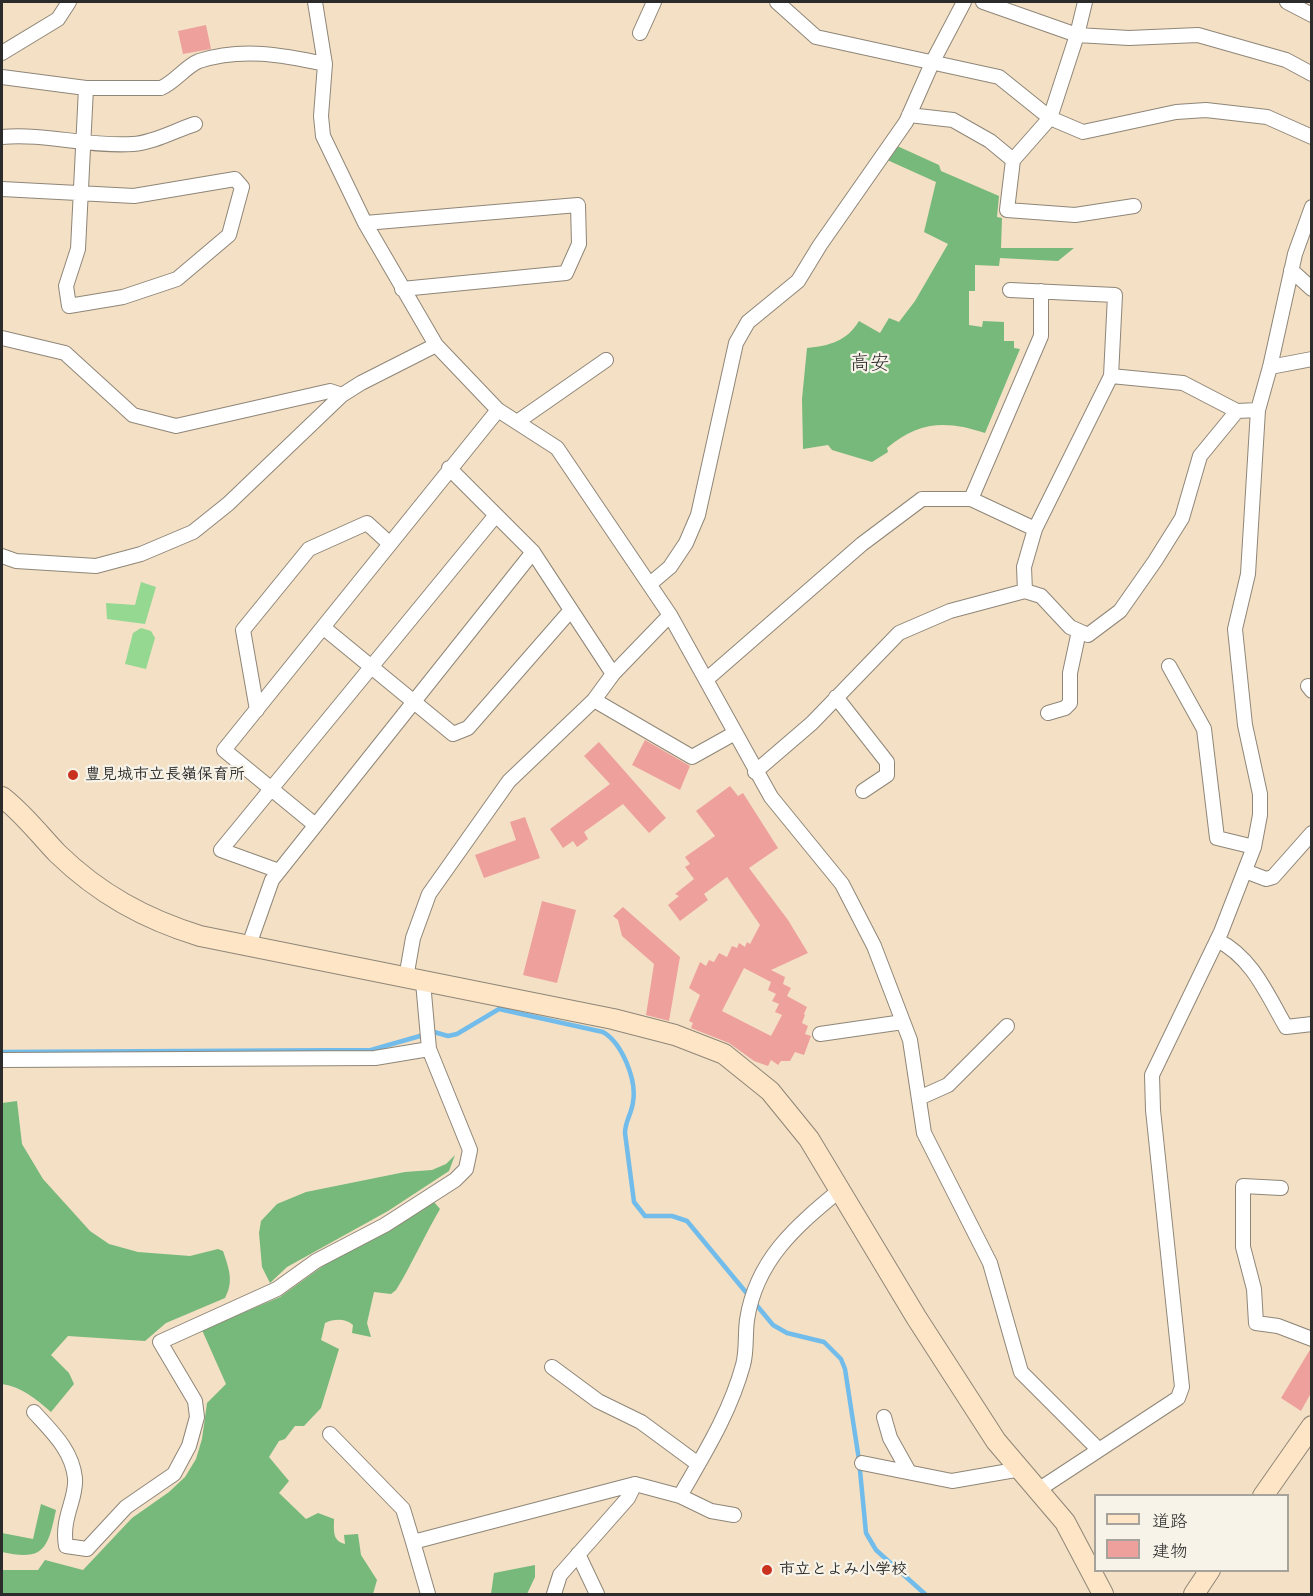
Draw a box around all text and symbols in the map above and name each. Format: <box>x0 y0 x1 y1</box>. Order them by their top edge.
district label: 高安 <box>850 351 890 375</box>
place label: 豊見城市立長嶺保育所 <box>85 765 245 785</box>
marker: 豊見城市立長嶺保育所 <box>66 768 80 782</box>
legend <box>1094 1494 1289 1572</box>
text: 道路 <box>1152 1506 1188 1533</box>
text: 建物 <box>1152 1536 1188 1563</box>
place label: 市立とよみ小学校 <box>779 1560 907 1580</box>
marker: 市立とよみ小学校 <box>760 1563 774 1577</box>

